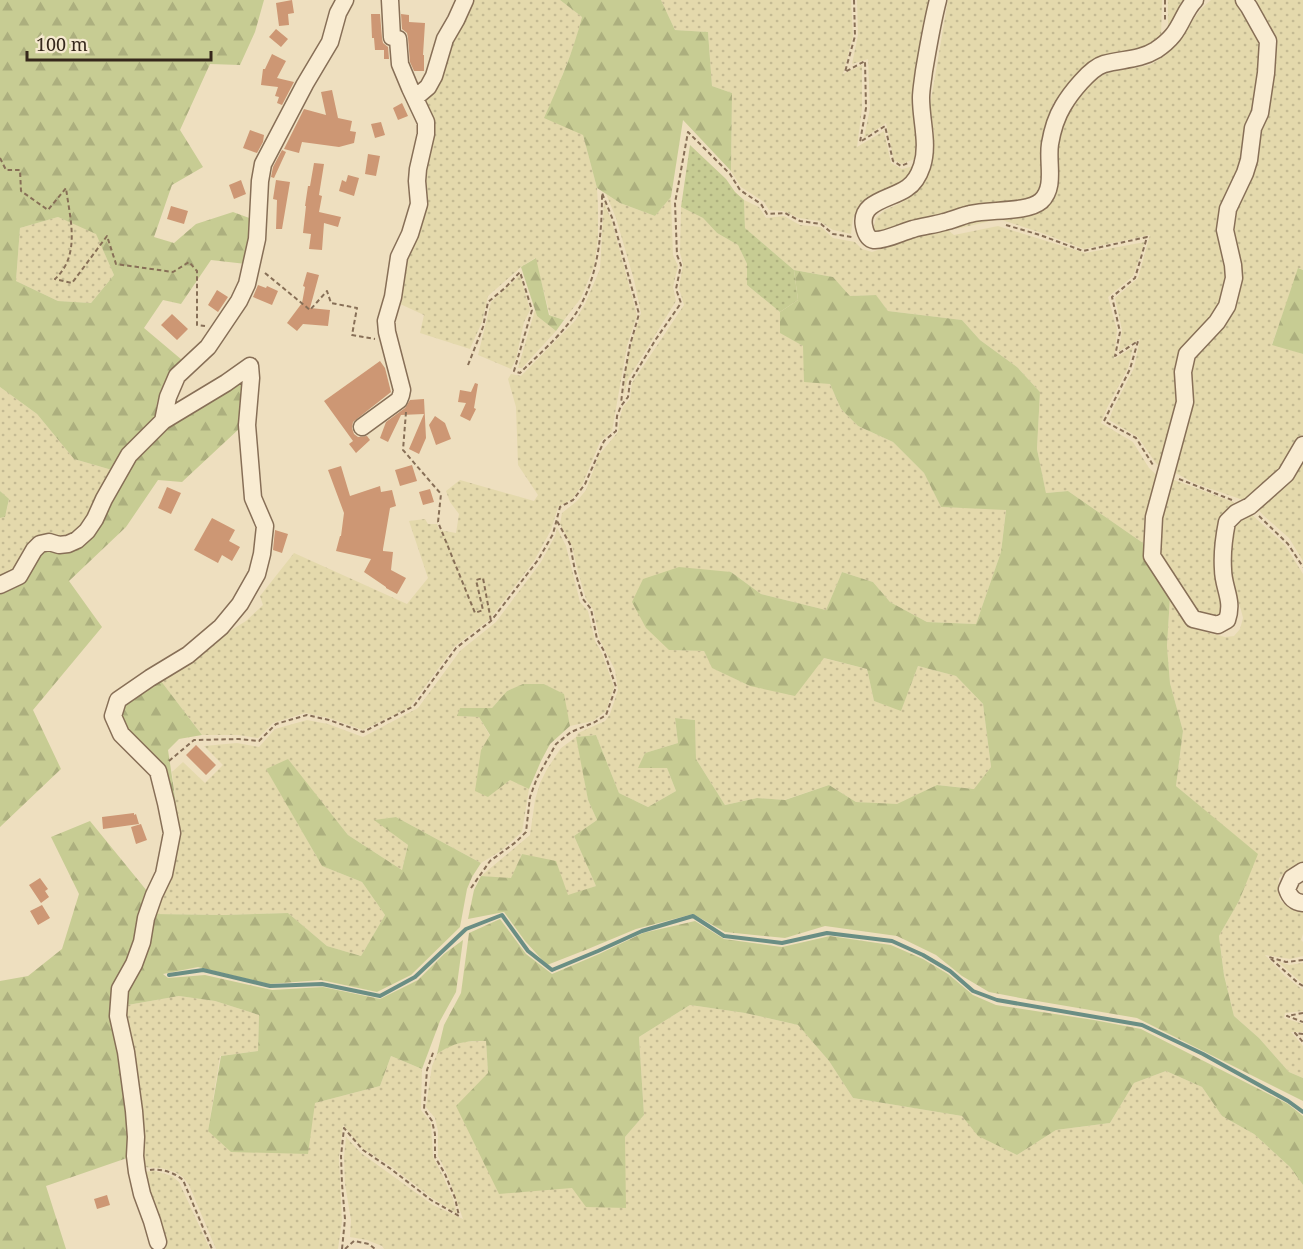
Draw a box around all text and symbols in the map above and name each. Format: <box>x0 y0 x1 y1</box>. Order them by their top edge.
scale bar <box>27 24 212 62</box>
text: 100 m <box>36 32 88 56</box>

